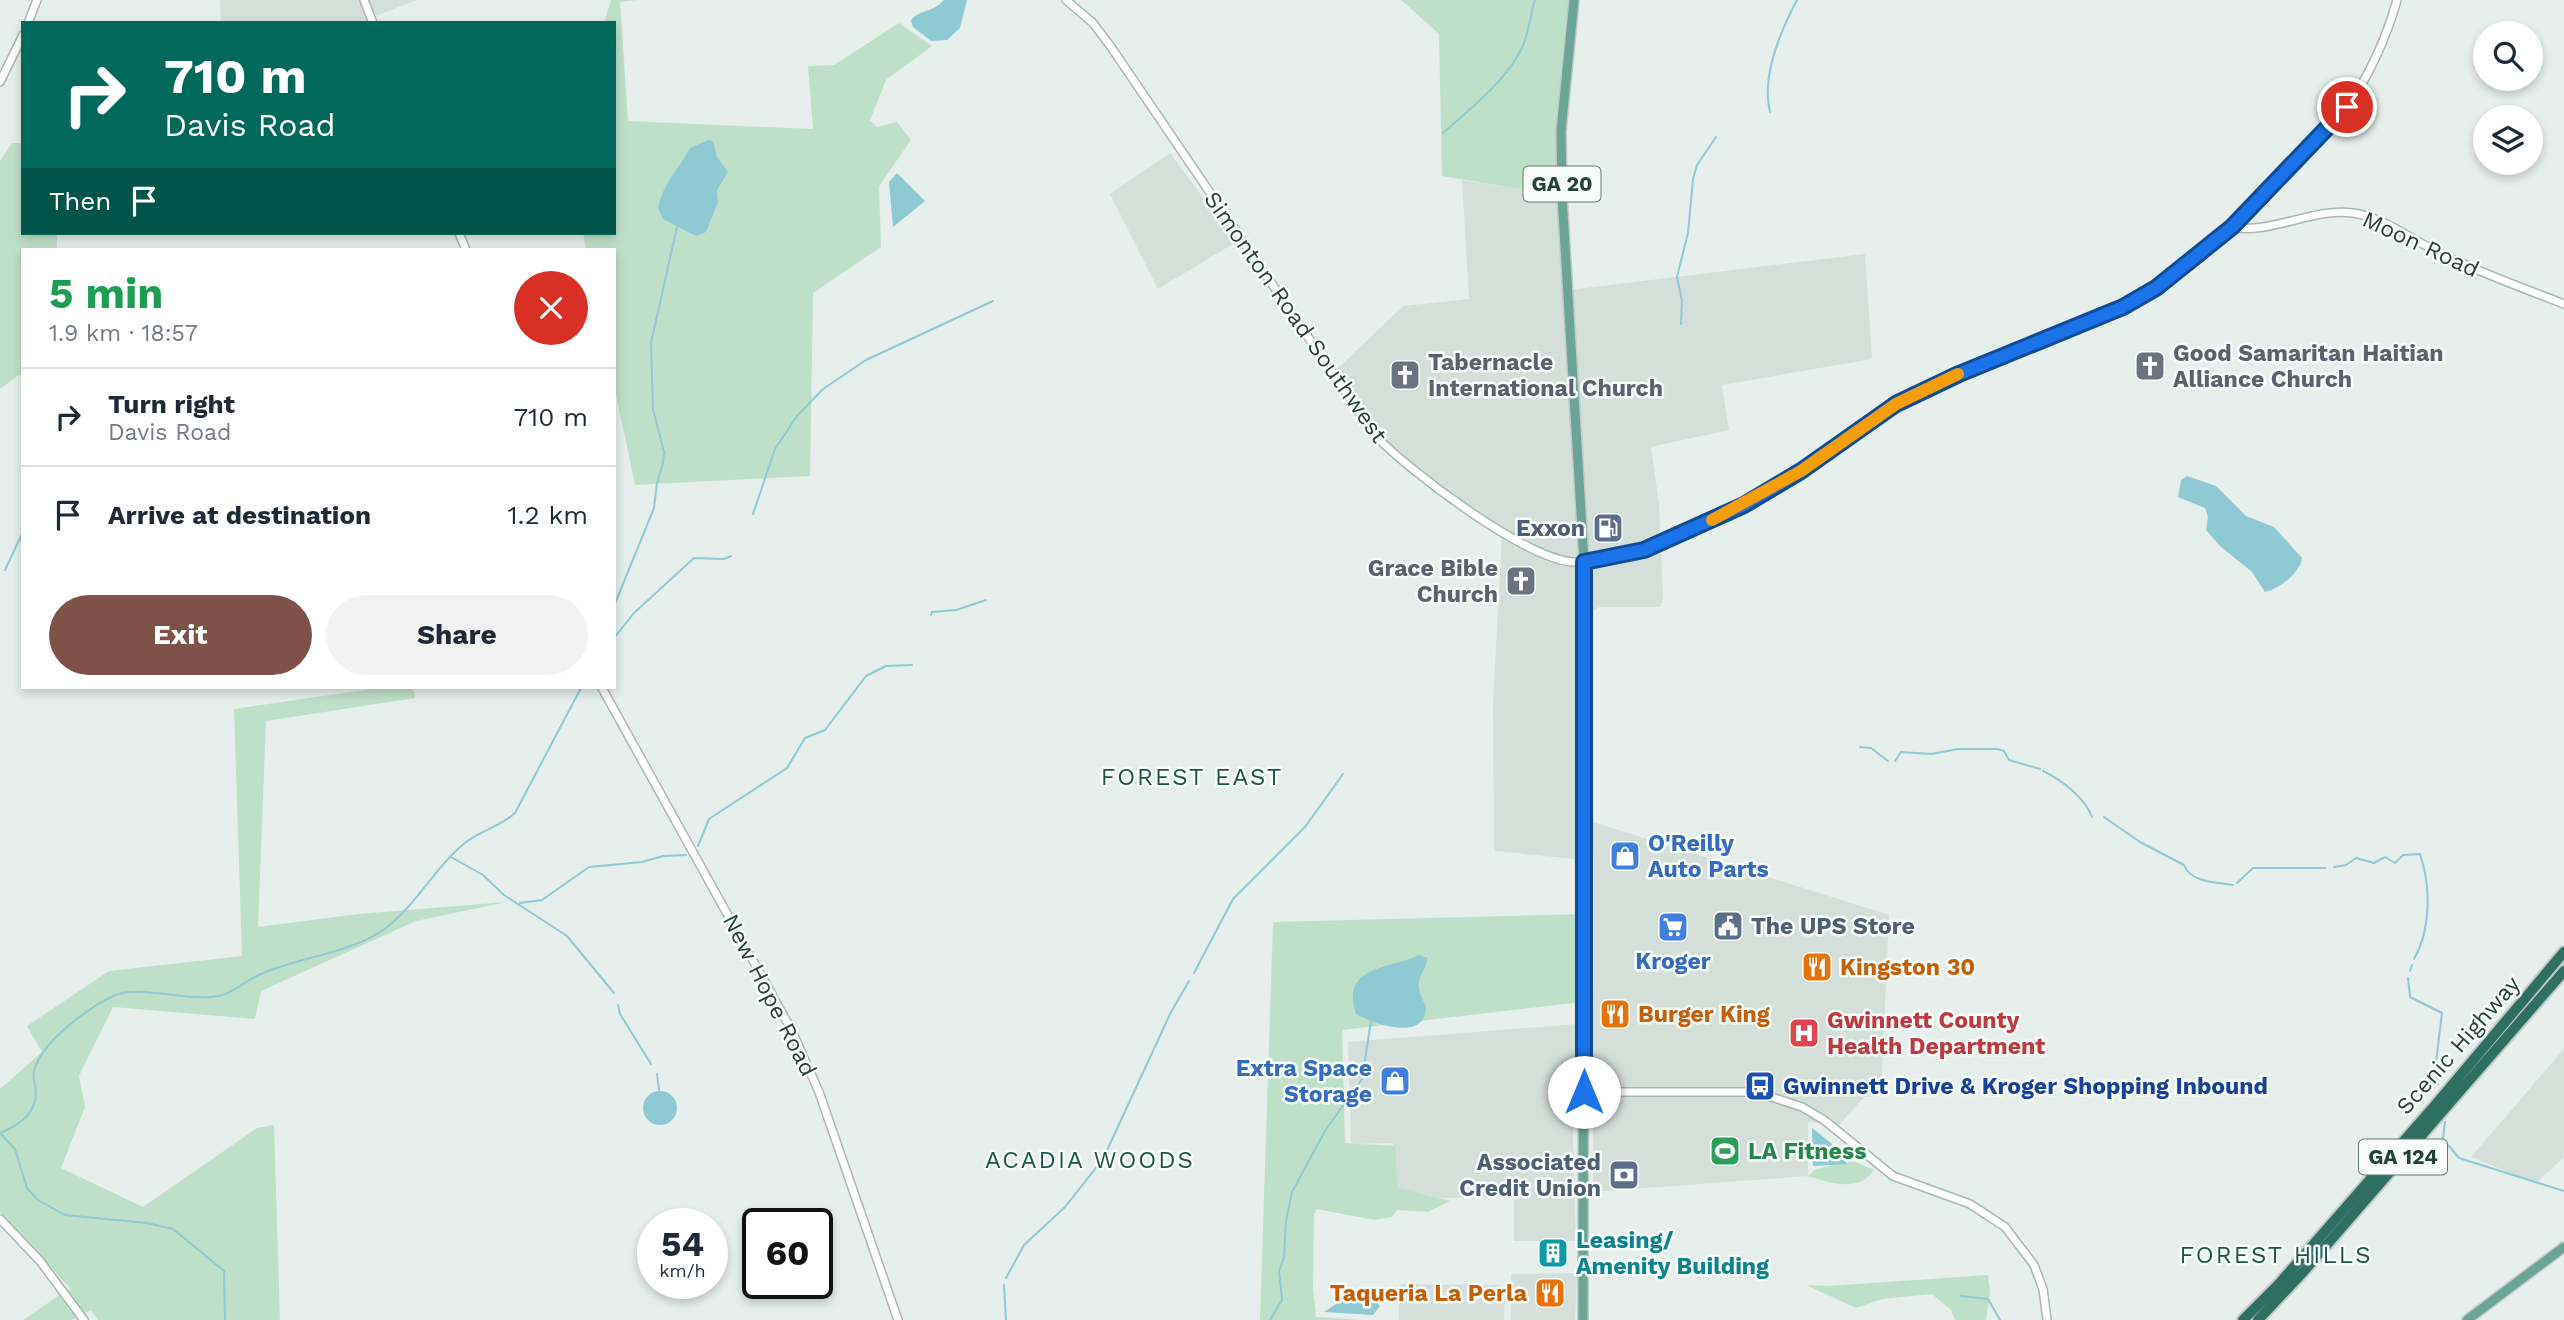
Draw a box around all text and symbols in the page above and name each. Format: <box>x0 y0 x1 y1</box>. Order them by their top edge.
map controls <box>2473 21 2543 175</box>
button: search <box>2473 21 2543 91</box>
text: 710 m <box>164 47 307 105</box>
icon: right <box>49 49 140 140</box>
pin <box>2317 77 2377 137</box>
icon: arrive <box>2328 88 2366 126</box>
button: layers <box>2473 105 2543 175</box>
text: Davis Road <box>164 106 336 144</box>
road number: GA 20 <box>1524 166 1600 202</box>
icon: arrive <box>125 182 163 220</box>
text: Then <box>49 186 111 216</box>
street label: Simonton Road Southwest <box>1198 187 1393 448</box>
street label: Moon Road <box>2358 206 2483 283</box>
text: 5 min <box>49 269 163 318</box>
button: close <box>514 271 588 345</box>
text: 1.9 km · 18:57 <box>49 320 198 347</box>
place label: Good Samaritan Haitian Alliance Church <box>2173 340 2444 393</box>
place label: Tabernacle International Church <box>1428 349 1663 402</box>
church icon: Good Samaritan Haitian Alliance Church <box>2133 349 2167 383</box>
church icon: Tabernacle International Church <box>1388 358 1422 392</box>
text: Turn right <box>108 389 235 419</box>
icon: right <box>49 398 87 436</box>
text: 710 m <box>513 402 588 432</box>
text: Davis Road <box>108 419 231 446</box>
icon: arrive <box>49 496 87 534</box>
text: Arrive at destination <box>108 500 371 530</box>
text: 1.2 km <box>507 500 588 530</box>
fuel station icon: Exxon <box>1591 511 1625 545</box>
place label: Exxon <box>1516 515 1585 542</box>
place label: Grace Bible Church <box>1368 555 1498 608</box>
church icon: Grace Bible Church <box>1504 564 1538 598</box>
button: Exit <box>49 595 312 675</box>
button: Share <box>326 595 588 675</box>
district label: FOREST EAST <box>1101 763 1283 791</box>
place label: O'Reilly Auto Parts <box>1648 830 1769 883</box>
shop icon: O'Reilly Auto Parts <box>1608 839 1642 873</box>
public building icon: The UPS Store <box>1711 909 1745 943</box>
street label: New Hope Road <box>717 910 822 1081</box>
supermarket icon: Kroger <box>1656 910 1690 944</box>
place label: The UPS Store <box>1751 913 1915 940</box>
place label: Kroger <box>1635 948 1711 975</box>
restaurant icon: Kingston 30 <box>1800 950 1834 984</box>
place label: Kingston 30 <box>1840 954 1975 981</box>
street label: Scenic Highway <box>2391 971 2526 1120</box>
restaurant icon: Burger King <box>1598 997 1632 1031</box>
place label: Burger King <box>1638 1001 1770 1028</box>
place label: Gwinnett County Health Department <box>1827 1007 2045 1060</box>
hospital icon: Gwinnett County Health Department <box>1787 1016 1821 1050</box>
place label: Extra Space Storage <box>1236 1055 1372 1108</box>
position arrow <box>1547 1055 1621 1129</box>
shop icon: Extra Space Storage <box>1378 1064 1412 1098</box>
bus stop icon: Gwinnett Drive & Kroger Shopping Inbound <box>1743 1069 1777 1103</box>
place label: Gwinnett Drive & Kroger Shopping Inbound <box>1783 1073 2268 1100</box>
sports icon: LA Fitness <box>1708 1134 1742 1168</box>
place label: LA Fitness <box>1748 1138 1866 1165</box>
road number: GA 124 <box>2359 1140 2447 1174</box>
district label: ACADIA WOODS <box>985 1146 1195 1174</box>
place label: Associated Credit Union <box>1459 1149 1601 1202</box>
bank icon: Associated Credit Union <box>1607 1158 1641 1192</box>
speed limit sign: 60 <box>742 1208 833 1299</box>
text: 54 <box>661 1223 704 1265</box>
place label: Leasing/ Amenity Building <box>1576 1227 1769 1280</box>
building icon: Leasing/ Amenity Building <box>1536 1236 1570 1270</box>
district label: FOREST HILLS <box>2179 1241 2373 1269</box>
text: km/h <box>659 1260 706 1281</box>
restaurant icon: Taqueria La Perla <box>1533 1276 1567 1310</box>
place label: Taqueria La Perla <box>1330 1280 1528 1307</box>

